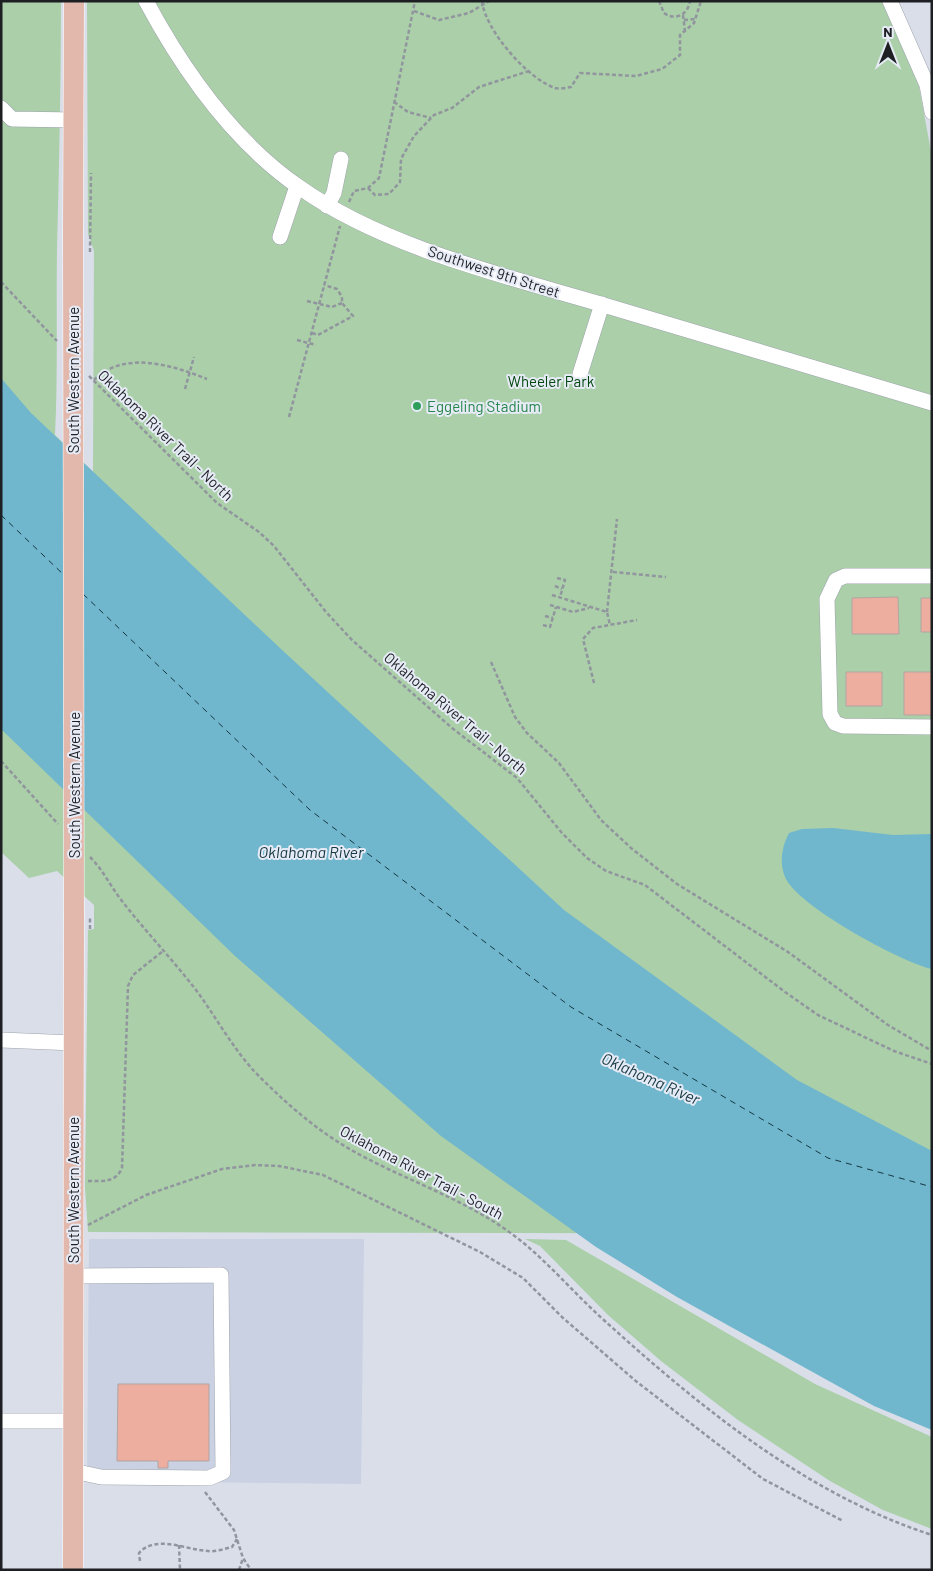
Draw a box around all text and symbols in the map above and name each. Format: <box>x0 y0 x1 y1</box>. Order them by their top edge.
north arrow <box>863 20 913 70</box>
text: N <box>883 23 893 40</box>
street label: Southwest 9th Street <box>426 241 562 301</box>
street label: South Western Avenue <box>64 307 82 453</box>
street label: Oklahoma River Trail - North <box>95 366 237 504</box>
park label: Wheeler Park <box>508 372 595 390</box>
place label: Eggeling Stadium <box>427 397 541 415</box>
marker: Eggeling Stadium <box>411 400 423 412</box>
street label: Oklahoma River Trail - North <box>381 648 531 778</box>
street label: South Western Avenue <box>65 712 83 858</box>
water label: Oklahoma River <box>258 842 365 861</box>
water label: Oklahoma River <box>599 1048 704 1109</box>
street label: South Western Avenue <box>64 1117 82 1263</box>
street label: Oklahoma River Trail - South <box>337 1121 507 1223</box>

